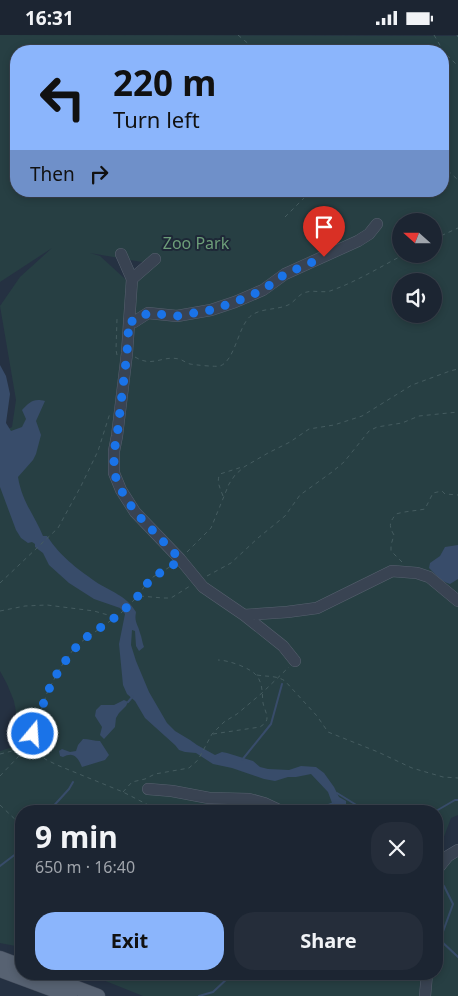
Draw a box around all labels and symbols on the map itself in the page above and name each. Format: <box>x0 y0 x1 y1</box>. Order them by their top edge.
pin <box>303 206 345 257</box>
north arrow <box>392 213 442 263</box>
park label: Zoo Park <box>163 232 230 254</box>
position arrow <box>6 707 58 759</box>

